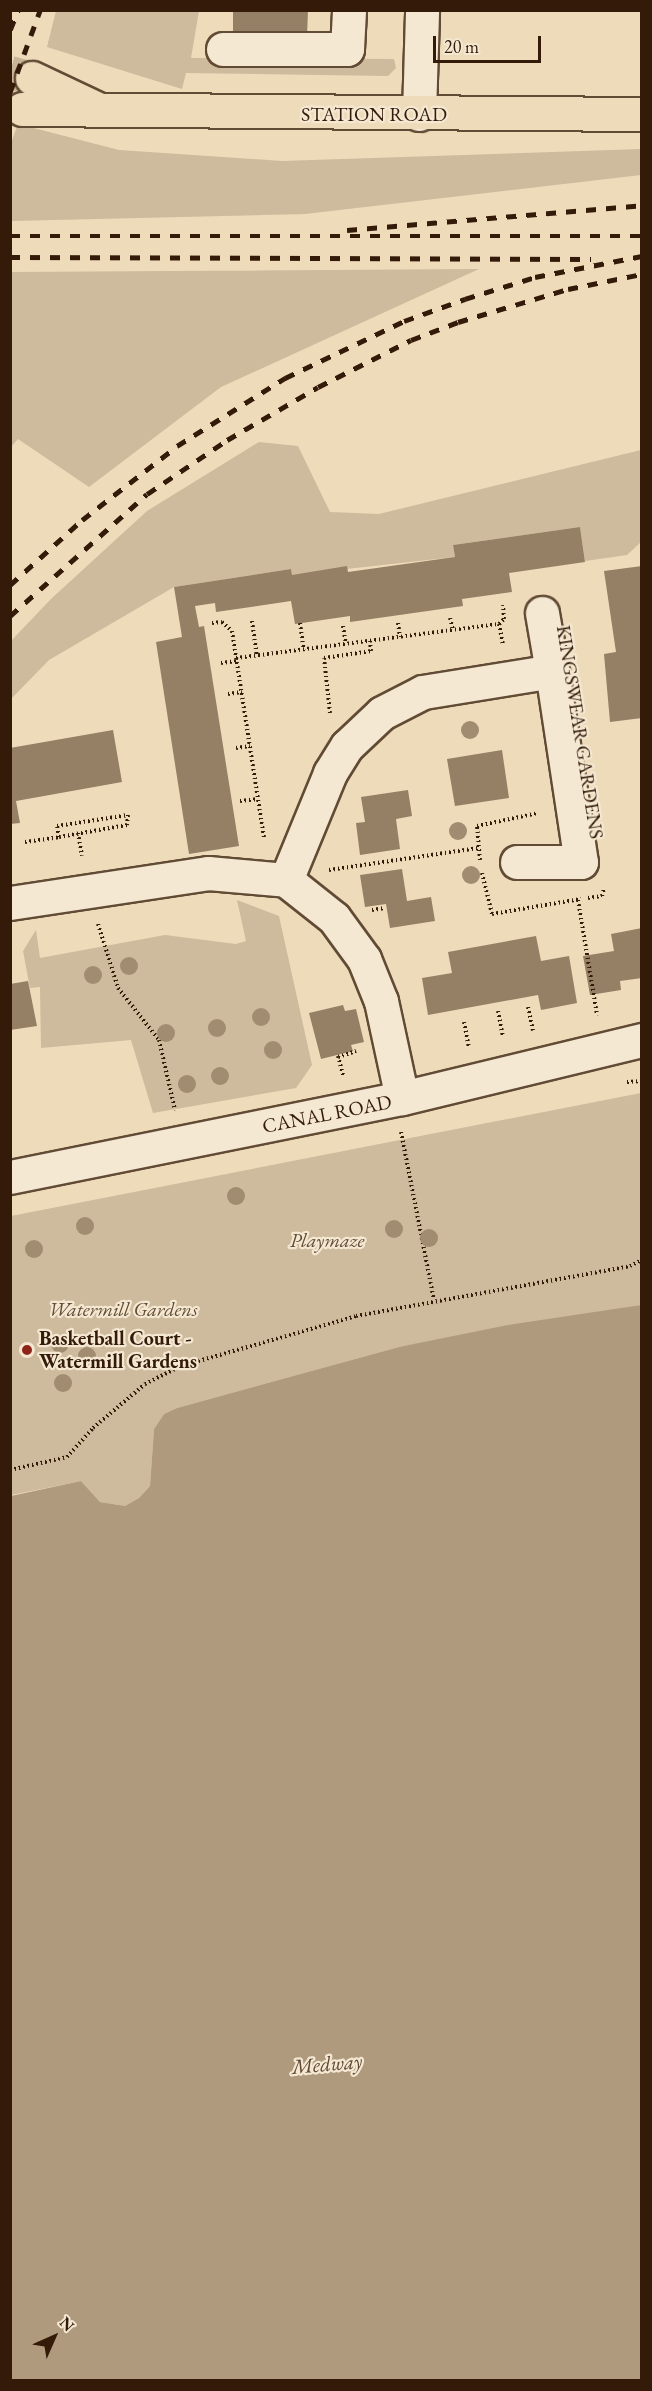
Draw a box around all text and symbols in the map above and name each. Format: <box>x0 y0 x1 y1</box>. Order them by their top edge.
scale bar <box>436 24 544 62</box>
text: 20 m <box>444 35 479 58</box>
street label: STATION ROAD <box>301 102 447 126</box>
street label: KINGSWEAR GARDENS <box>551 623 609 841</box>
street label: CANAL ROAD <box>260 1090 394 1138</box>
park label: Playmaze <box>290 1228 364 1252</box>
park label: Watermill Gardens <box>49 1297 197 1321</box>
place label: Basketball Court - Watermill Gardens <box>39 1326 197 1373</box>
marker: Basketball Court - Watermill Gardens <box>20 1343 34 1357</box>
water label: Medway <box>291 2048 363 2080</box>
north arrow <box>24 2307 84 2367</box>
text: N <box>55 2312 79 2336</box>

